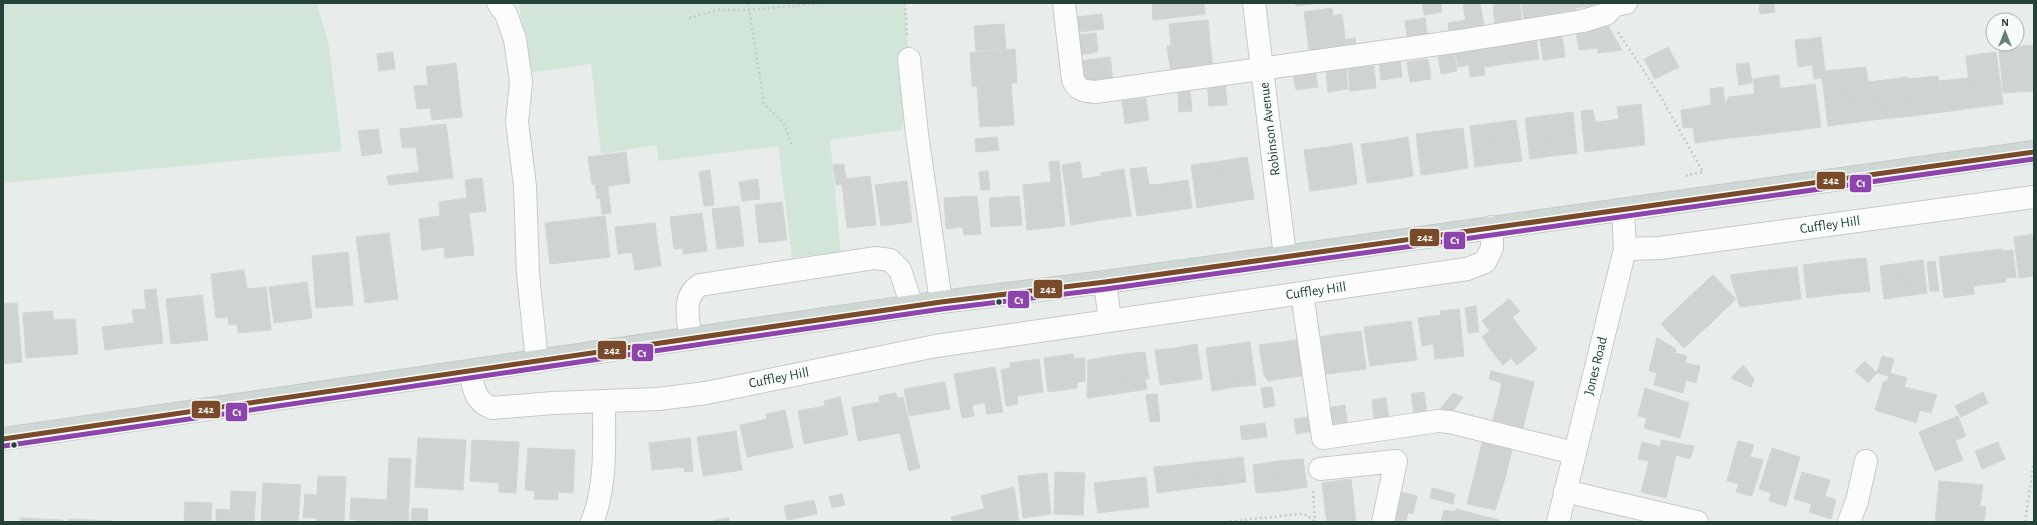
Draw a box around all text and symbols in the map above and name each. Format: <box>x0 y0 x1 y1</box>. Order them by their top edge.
north arrow <box>1985 12 2025 52</box>
text: N <box>2001 17 2009 28</box>
street label: Robinson Avenue <box>1257 81 1283 177</box>
line badge: 242 <box>1816 171 1846 190</box>
line badge: C1 <box>1849 174 1872 193</box>
text: 242 <box>1823 175 1839 186</box>
text: C1 <box>1856 178 1866 189</box>
street label: Cuffley Hill <box>1799 214 1861 236</box>
line badge: 242 <box>1409 228 1440 247</box>
line badge: C1 <box>1443 231 1466 250</box>
text: 242 <box>1417 232 1433 243</box>
text: C1 <box>1450 235 1460 246</box>
line badge: 242 <box>1033 279 1063 299</box>
street label: Cuffley Hill <box>1285 280 1347 302</box>
text: 242 <box>1040 284 1056 295</box>
line badge: C1 <box>1007 290 1030 309</box>
text: C1 <box>1014 295 1024 306</box>
unlabelled marker <box>994 297 1004 307</box>
street label: Jones Road <box>1582 335 1610 397</box>
line badge: 242 <box>597 340 627 360</box>
line badge: C1 <box>631 343 654 362</box>
text: 242 <box>604 345 620 356</box>
text: C1 <box>637 348 647 359</box>
street label: Cuffley Hill <box>748 365 810 391</box>
line badge: 242 <box>191 400 221 419</box>
line badge: C1 <box>225 402 248 422</box>
text: 242 <box>198 404 214 415</box>
text: C1 <box>232 407 242 418</box>
unlabelled marker <box>9 440 19 450</box>

